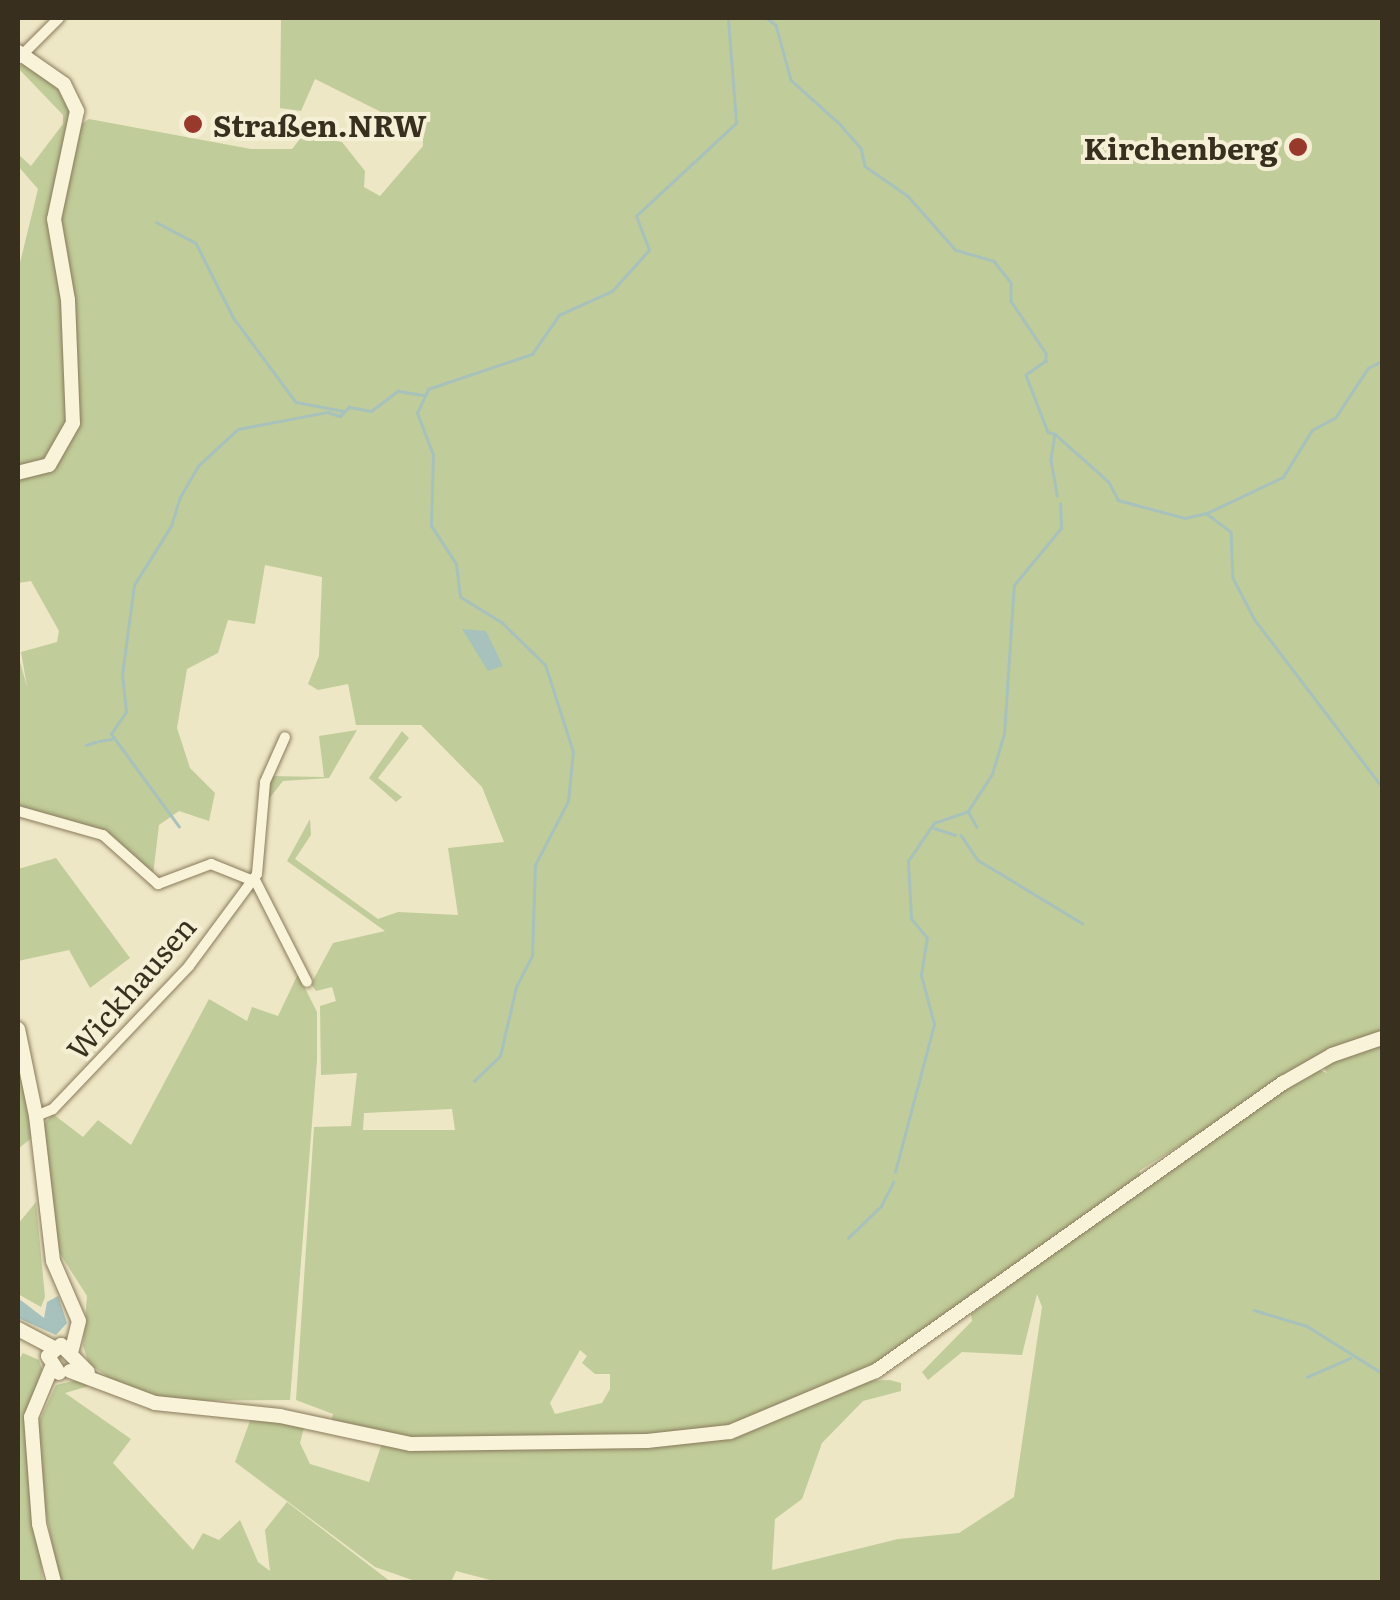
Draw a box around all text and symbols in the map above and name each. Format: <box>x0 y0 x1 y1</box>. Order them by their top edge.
place label: Straßen.NRW <box>213 106 427 142</box>
marker: Straßen.NRW <box>182 113 204 135</box>
place label: Kirchenberg <box>1084 129 1278 165</box>
marker: Kirchenberg <box>1287 136 1309 158</box>
street label: Wickhausen <box>58 908 202 1066</box>

